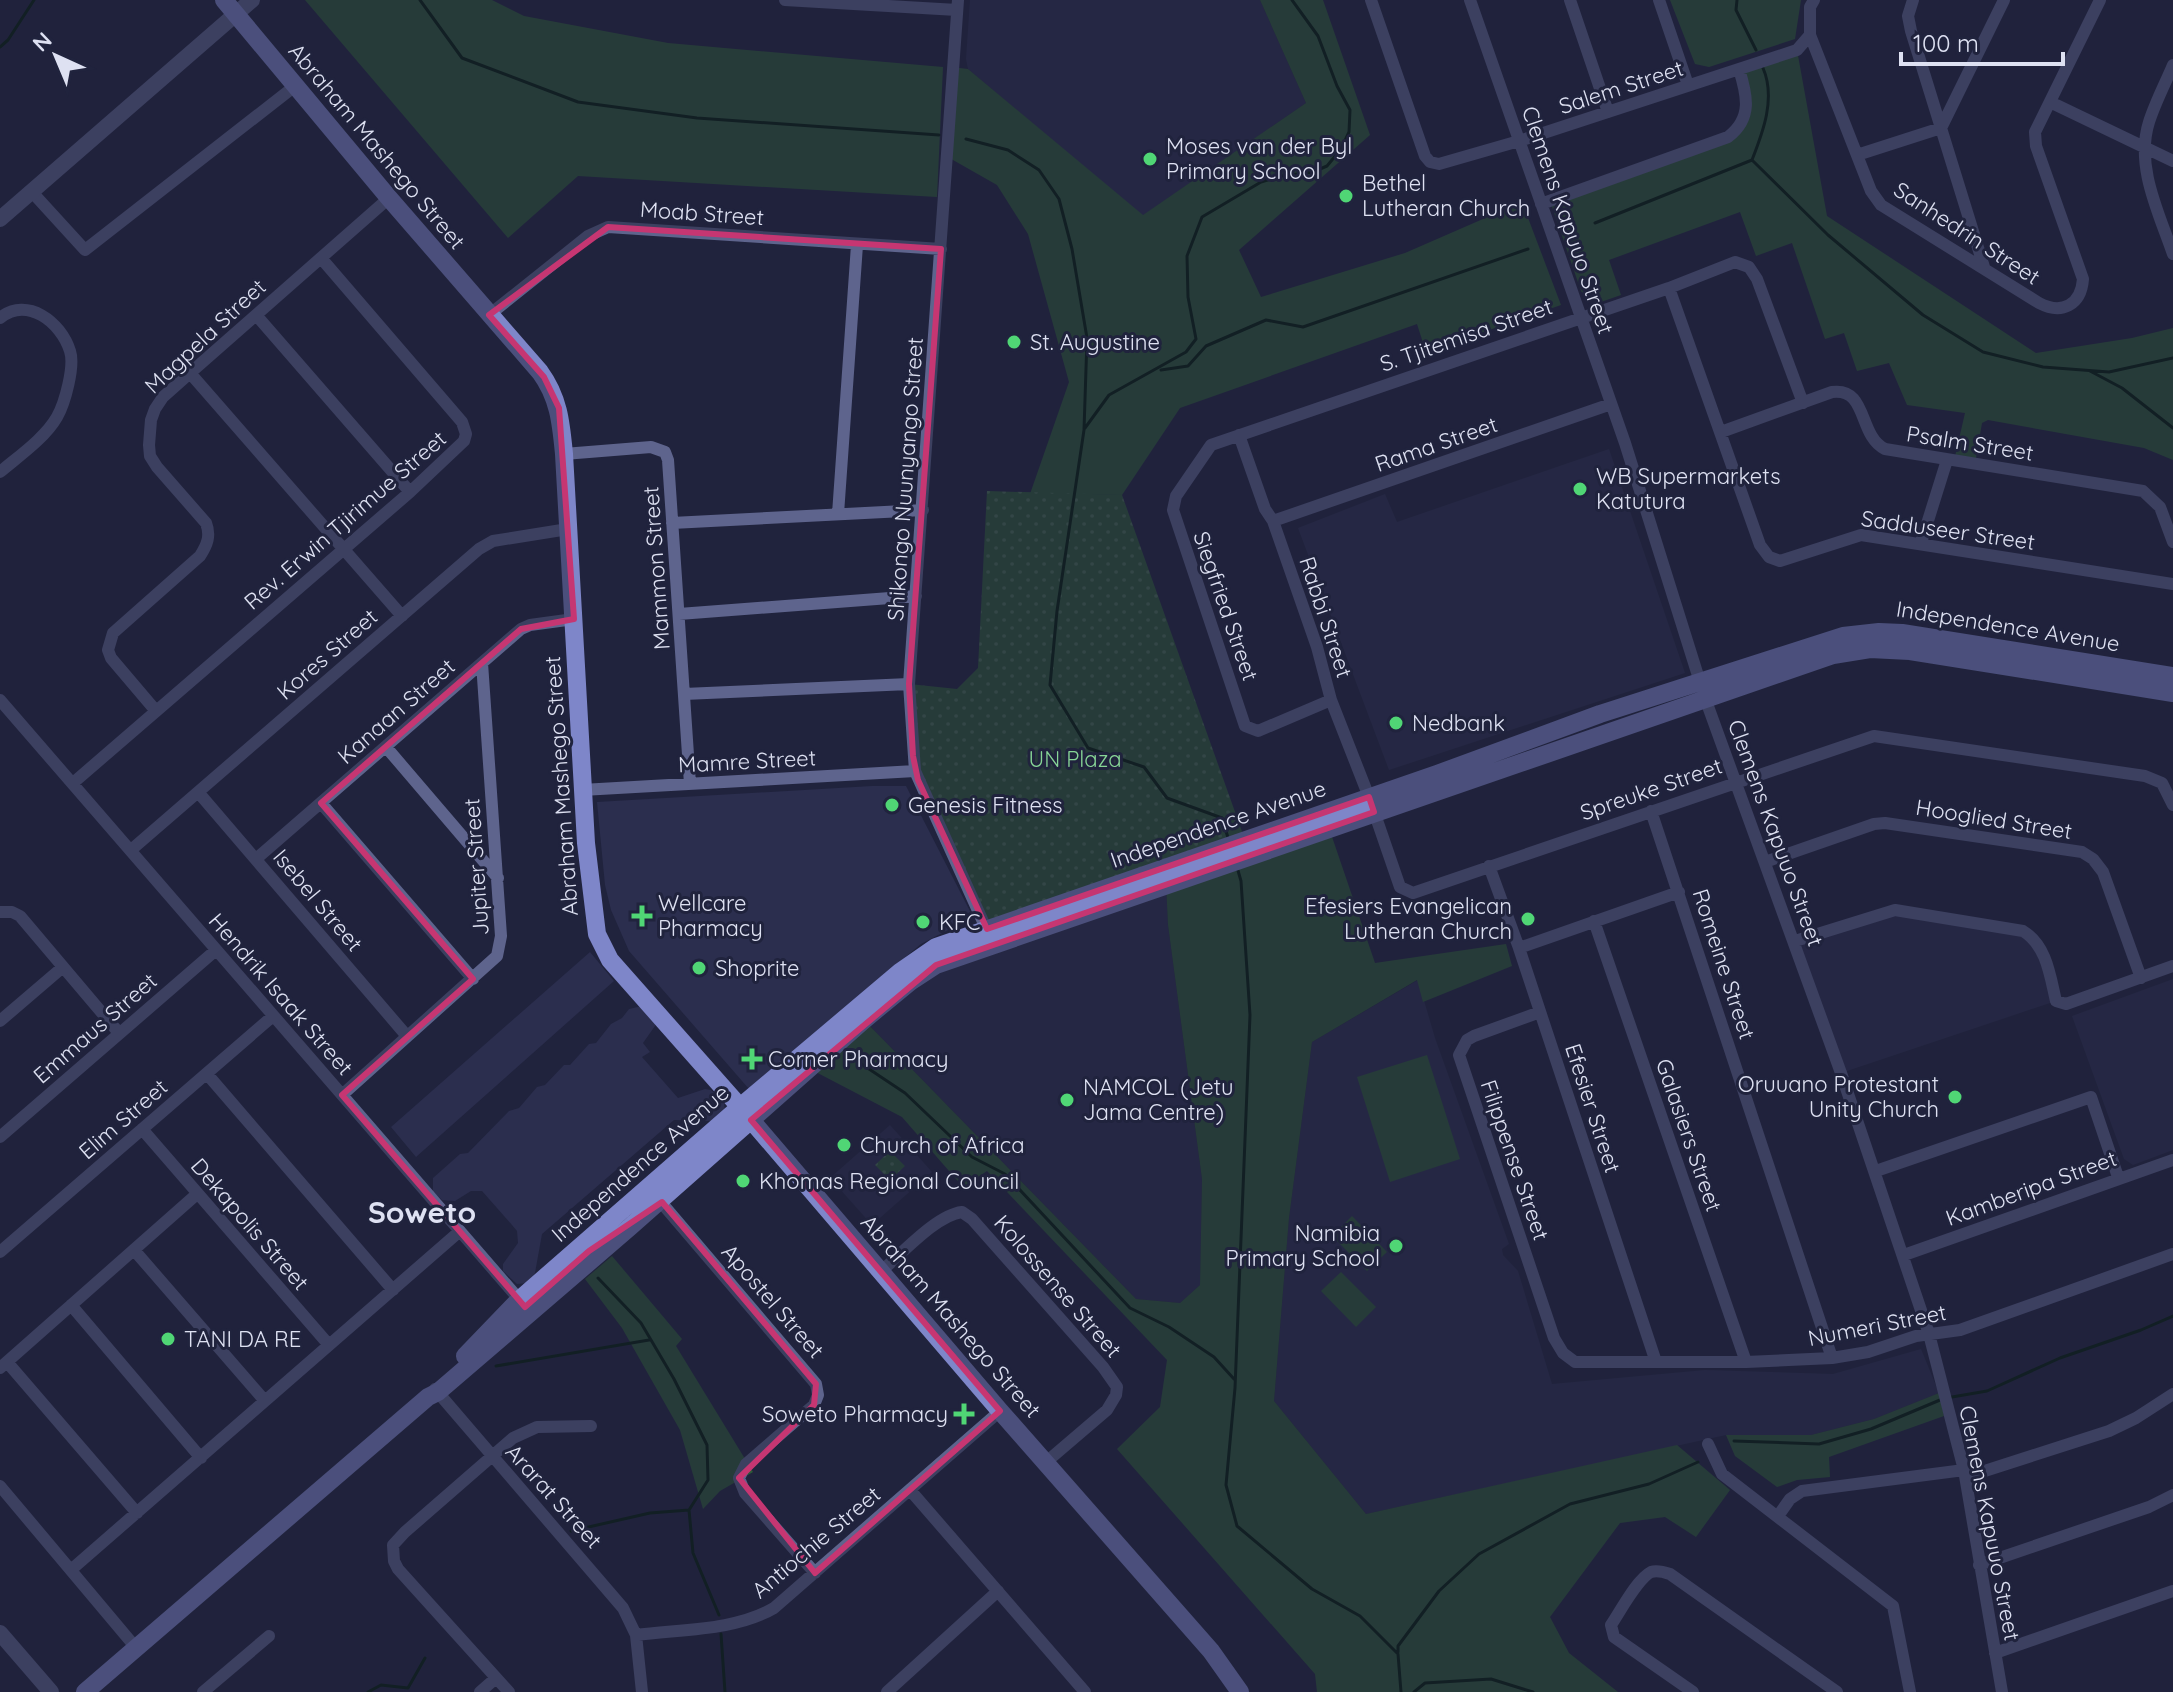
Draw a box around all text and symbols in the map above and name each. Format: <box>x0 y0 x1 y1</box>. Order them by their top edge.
north arrow <box>16 16 96 96</box>
scale bar <box>1901 16 2063 66</box>
text: N <box>27 26 58 57</box>
text: 100 m <box>1913 28 1979 58</box>
street label: Abraham Mashego Street <box>283 37 471 255</box>
street label: Salem Street <box>1555 54 1687 120</box>
street label: Clemens Kapuuo Street <box>1516 102 1620 338</box>
place label: Moses van der Byl Primary School <box>1166 132 1352 185</box>
marker: Moses van der Byl Primary School <box>1141 150 1159 168</box>
place label: Bethel Lutheran Church <box>1362 169 1530 222</box>
street label: Sanhedrin Street <box>1889 175 2045 291</box>
marker: Bethel Lutheran Church <box>1337 187 1355 205</box>
street label: Moab Street <box>639 195 765 231</box>
street label: Magpela Street <box>139 273 271 399</box>
street label: S. Tjitemisa Street <box>1376 292 1556 378</box>
place label: St. Augustine <box>1030 328 1160 356</box>
marker: St. Augustine <box>1005 333 1023 351</box>
street label: Shikongo Nuunyango Street <box>881 336 929 622</box>
street label: Rama Street <box>1371 410 1501 478</box>
street label: Psalm Street <box>1904 419 2036 467</box>
street label: Rev. Erwin Tjirimue Street <box>238 425 452 615</box>
place label: WB Supermarkets Katutura <box>1596 462 1781 515</box>
marker: WB Supermarkets Katutura <box>1571 480 1589 498</box>
street label: Mammon Street <box>636 485 676 651</box>
street label: Sadduseer Street <box>1859 504 2037 556</box>
street label: Siegfried Street <box>1187 528 1265 684</box>
street label: Rabbi Street <box>1293 553 1359 681</box>
street label: Independence Avenue <box>1894 594 2122 658</box>
street label: Kores Street <box>271 603 383 705</box>
street label: Kanaan Street <box>331 652 461 770</box>
street label: Abraham Mashego Street <box>538 655 584 917</box>
place label: Nedbank <box>1412 709 1505 737</box>
marker: Nedbank <box>1387 714 1405 732</box>
street label: Clemens Kapuuo Street <box>1722 716 1830 950</box>
street label: Mamre Street <box>677 743 817 779</box>
park label: UN Plaza <box>1028 745 1122 773</box>
street label: Spreuke Street <box>1576 752 1726 826</box>
street label: Independence Avenue <box>1107 774 1329 874</box>
place label: Genesis Fitness <box>908 791 1063 819</box>
street label: Hooglied Street <box>1914 793 2074 845</box>
marker: Genesis Fitness <box>883 796 901 814</box>
street label: Jupiter Street <box>457 797 495 937</box>
street label: Isebel Street <box>267 843 369 957</box>
street label: Romeine Street <box>1687 885 1761 1043</box>
place label: Wellcare Pharmacy <box>658 889 763 942</box>
place label: Efesiers Evangelican Lutheran Church <box>1305 892 1512 945</box>
street label: Hendrik Isaak Street <box>203 907 359 1081</box>
marker: Wellcare Pharmacy <box>633 907 651 925</box>
place label: KFC <box>939 908 980 936</box>
marker: Efesiers Evangelican Lutheran Church <box>1519 910 1537 928</box>
marker: KFC <box>914 913 932 931</box>
place label: Shoprite <box>715 954 799 982</box>
marker: Shoprite <box>690 959 708 977</box>
street label: Emmaus Street <box>27 967 163 1089</box>
street label: Efesier Street <box>1559 1040 1627 1176</box>
place label: Corner Pharmacy <box>768 1045 948 1073</box>
marker: Corner Pharmacy <box>743 1050 761 1068</box>
street label: Galasiers Street <box>1650 1055 1728 1215</box>
place label: Oruuano Protestant Unity Church <box>1738 1070 1939 1123</box>
street label: Elim Street <box>73 1073 173 1165</box>
place label: NAMCOL (Jetu Jama Centre) <box>1083 1073 1234 1126</box>
street label: Filippense Street <box>1474 1076 1556 1244</box>
street label: Independence Avenue <box>546 1078 734 1248</box>
marker: Oruuano Protestant Unity Church <box>1946 1088 1964 1106</box>
marker: NAMCOL (Jetu Jama Centre) <box>1058 1091 1076 1109</box>
place label: Church of Africa <box>860 1131 1025 1159</box>
marker: Church of Africa <box>835 1136 853 1154</box>
street label: Kamberipa Street <box>1942 1144 2120 1232</box>
street label: Dekapolis Street <box>185 1152 315 1296</box>
place label: Khomas Regional Council <box>759 1167 1019 1195</box>
marker: Khomas Regional Council <box>734 1172 752 1190</box>
district label: Soweto <box>368 1193 476 1231</box>
street label: Abraham Mashego Street <box>855 1209 1047 1423</box>
street label: Kolossense Street <box>988 1209 1128 1363</box>
place label: Namibia Primary School <box>1225 1219 1380 1272</box>
marker: Namibia Primary School <box>1387 1237 1405 1255</box>
street label: Apostel Street <box>716 1238 830 1364</box>
street label: Numeri Street <box>1805 1298 1949 1352</box>
place label: TANI DA RE <box>184 1325 301 1353</box>
marker: TANI DA RE <box>159 1330 177 1348</box>
place label: Soweto Pharmacy <box>762 1400 948 1428</box>
street label: Clemens Kapuuo Street <box>1953 1403 2027 1643</box>
marker: Soweto Pharmacy <box>955 1405 973 1423</box>
street label: Ararat Street <box>500 1438 608 1554</box>
street label: Antiochie Street <box>746 1480 886 1604</box>

